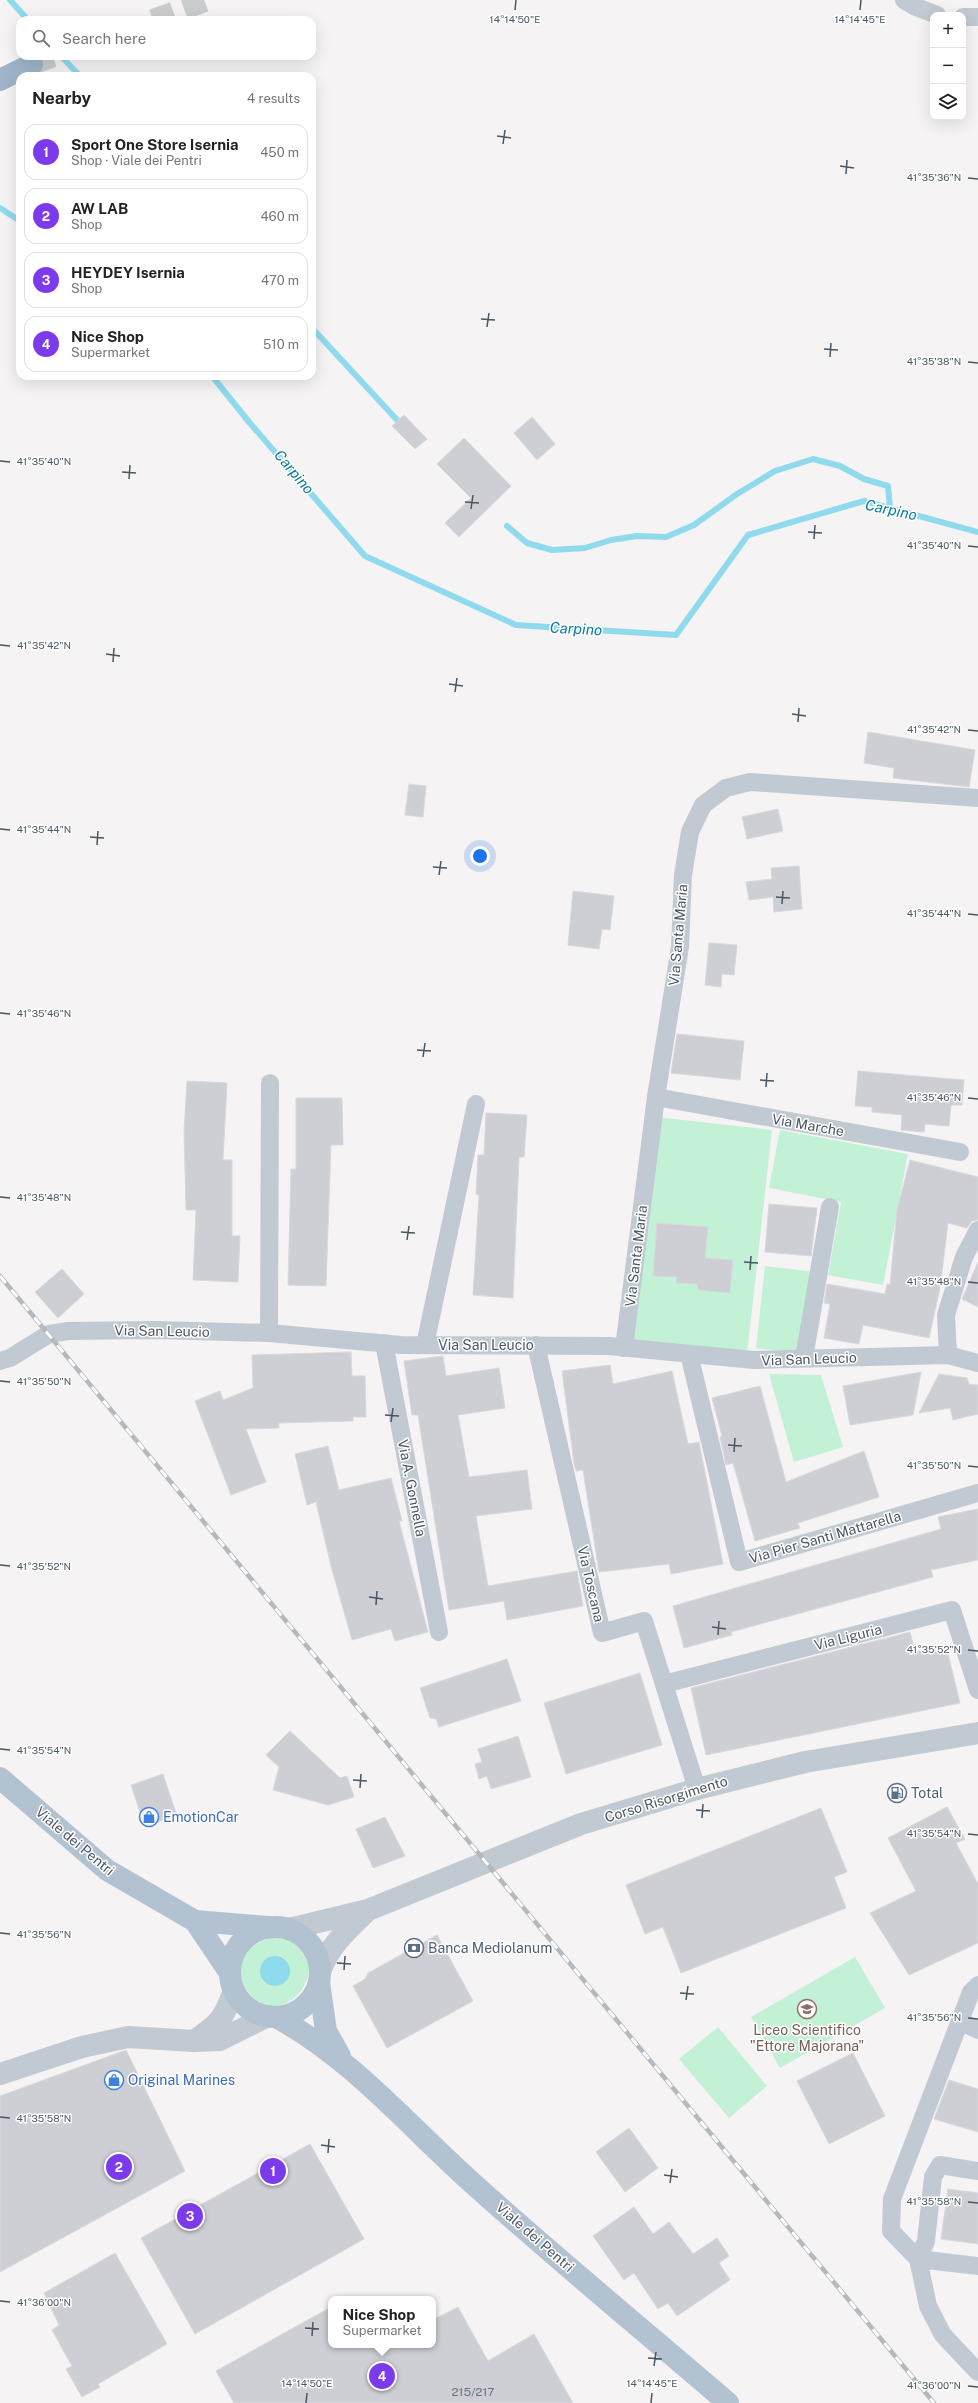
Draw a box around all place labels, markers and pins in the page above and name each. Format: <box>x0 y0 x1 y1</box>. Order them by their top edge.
fuel station icon: Total <box>886 1782 908 1804</box>
place label: Total <box>911 1785 943 1801</box>
shop icon: EmotionCar <box>138 1806 160 1828</box>
place label: EmotionCar <box>163 1809 239 1825</box>
bank icon: Banca Mediolanum <box>403 1937 425 1959</box>
place label: Banca Mediolanum <box>428 1940 552 1956</box>
school or university icon: Liceo Scientifico "Ettore Majorana" <box>796 1998 818 2020</box>
place label: Liceo Scientifico "Ettore Majorana" <box>750 2022 864 2054</box>
shop icon: Original Marines <box>103 2069 125 2091</box>
place label: Original Marines <box>128 2072 235 2088</box>
pin: 2 <box>106 2152 132 2182</box>
pin: 1 <box>260 2156 286 2186</box>
pin: 3 <box>177 2201 203 2231</box>
pin: 4 <box>369 2361 395 2391</box>

